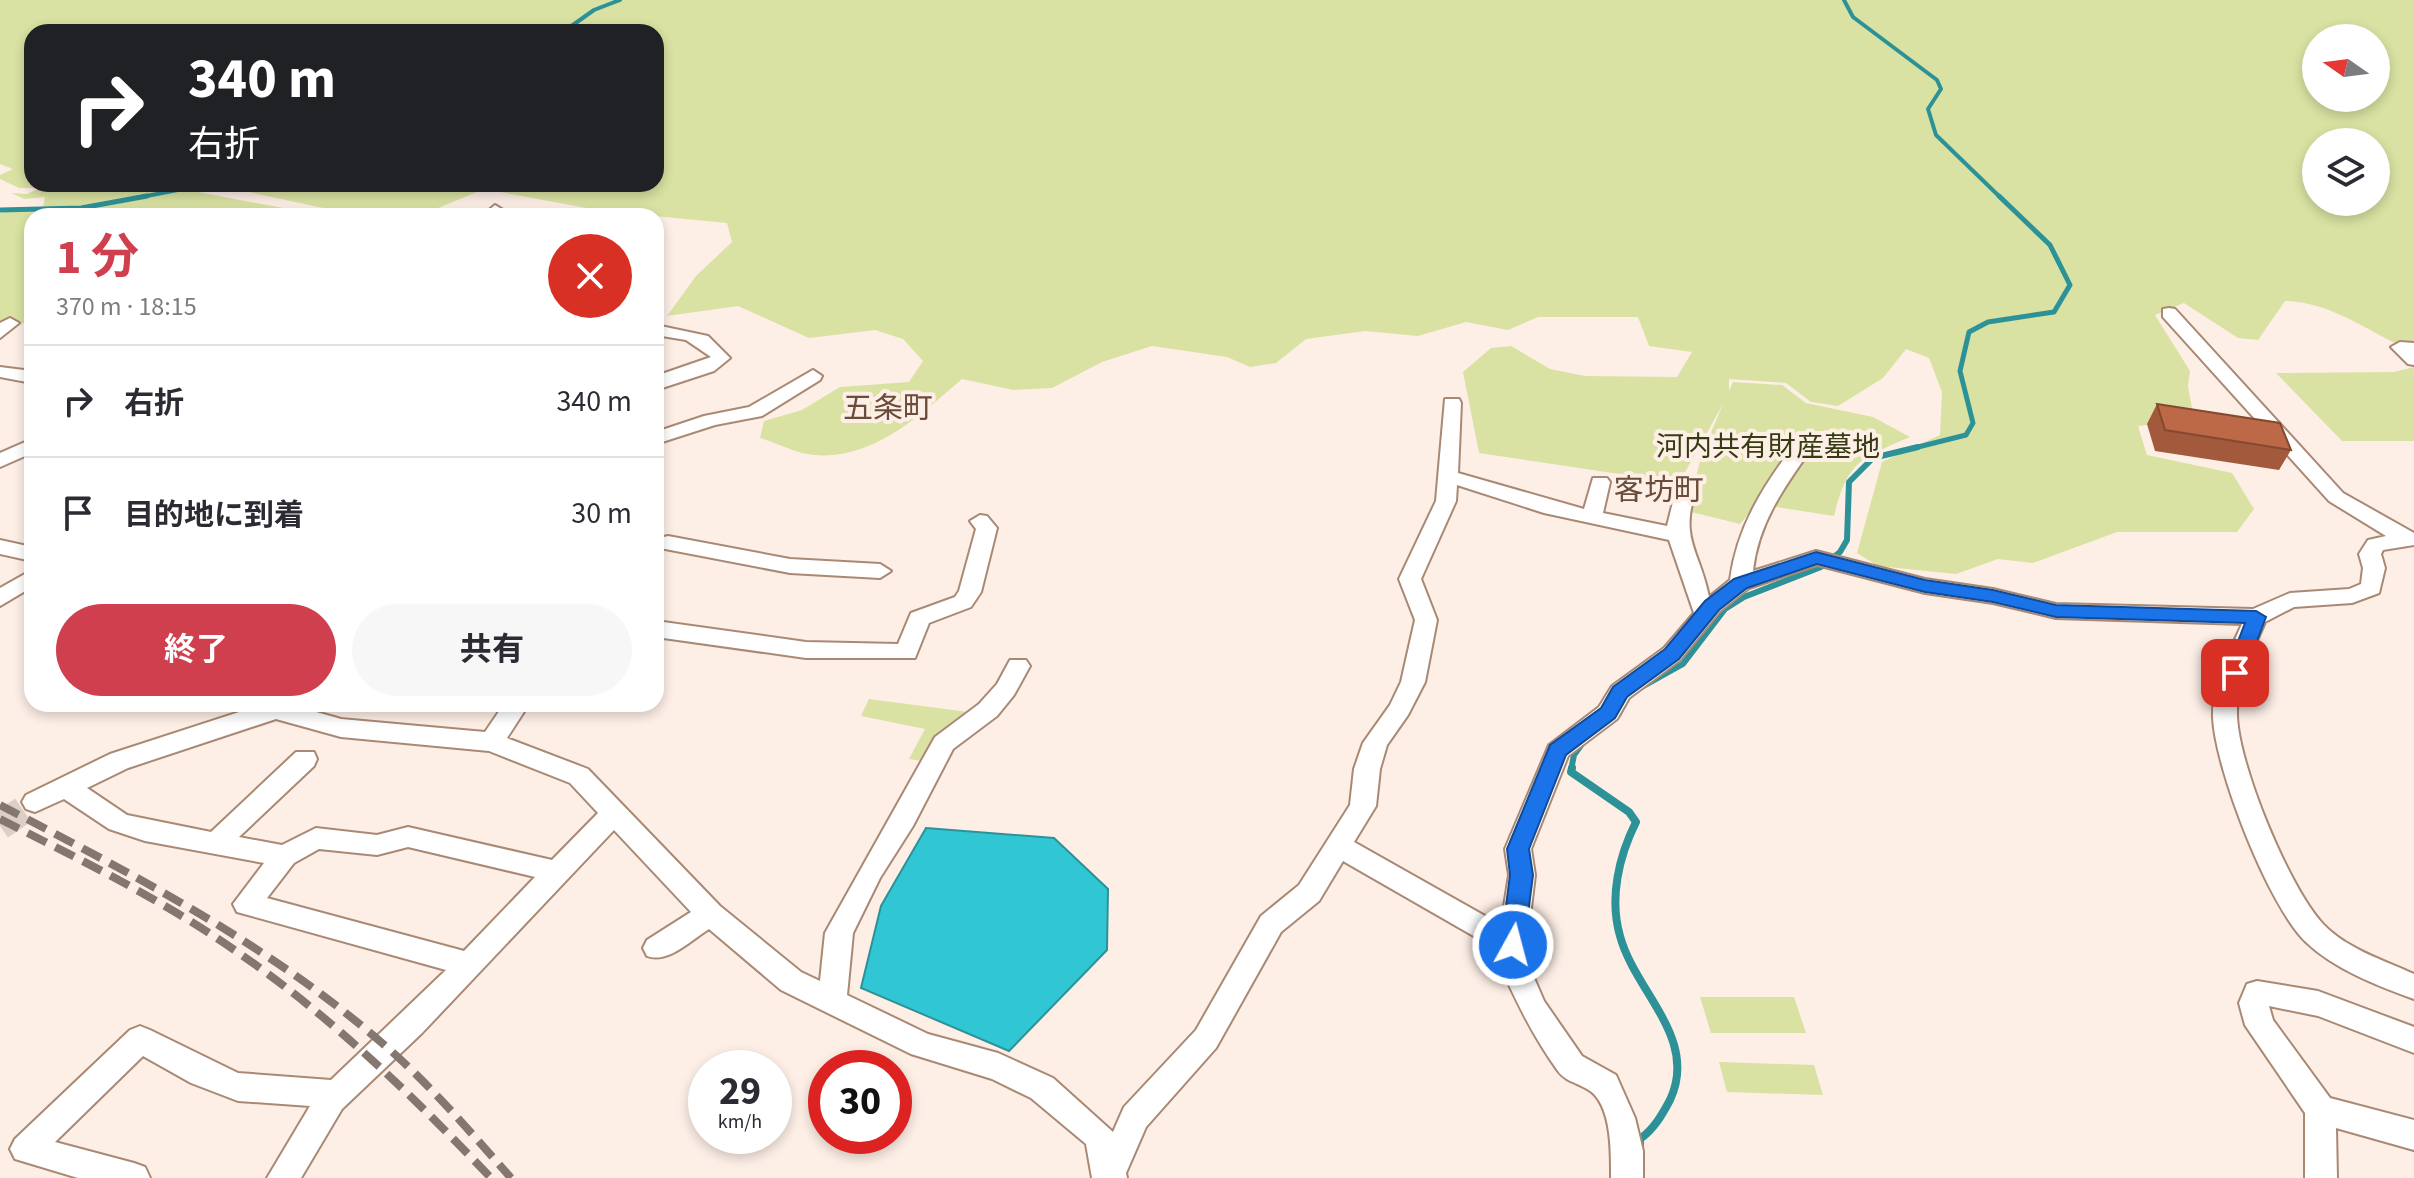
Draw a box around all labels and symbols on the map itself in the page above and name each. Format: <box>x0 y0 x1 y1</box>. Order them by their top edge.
north arrow <box>2302 24 2390 112</box>
district label: 五条町 <box>843 387 933 430</box>
park label: 河内共有財産墓地 <box>1656 427 1880 467</box>
district label: 客坊町 <box>1614 469 1704 512</box>
pin <box>2201 639 2269 707</box>
position arrow <box>1471 903 1555 987</box>
speed limit sign: 30 <box>808 1050 912 1154</box>

